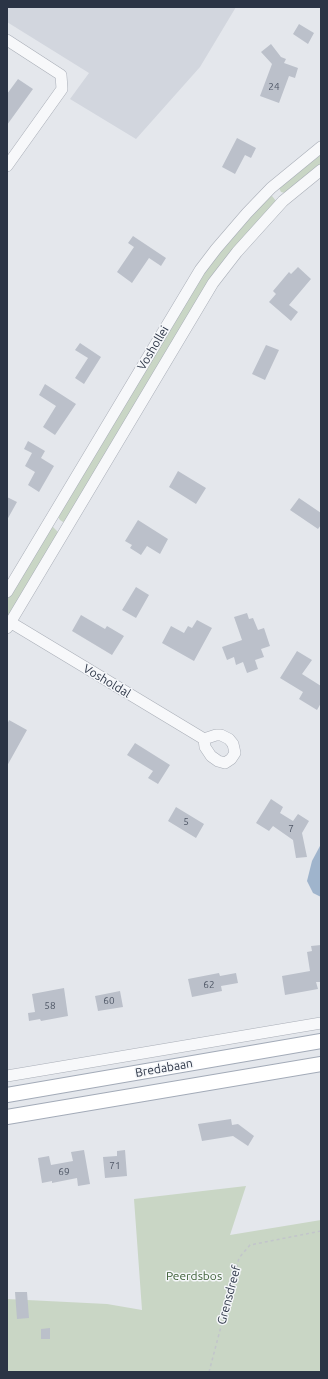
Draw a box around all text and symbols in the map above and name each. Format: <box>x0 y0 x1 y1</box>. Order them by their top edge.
house number: 24 <box>268 81 280 93</box>
street label: Voshollei <box>134 323 172 373</box>
street label: Vosholdal <box>81 661 133 701</box>
house number: 5 <box>183 816 189 828</box>
house number: 7 <box>288 823 294 835</box>
house number: 62 <box>203 979 215 991</box>
house number: 60 <box>103 995 115 1007</box>
house number: 58 <box>44 1000 56 1012</box>
street label: Bredabaan <box>134 1056 194 1080</box>
house number: 71 <box>109 1160 121 1172</box>
house number: 69 <box>58 1166 70 1178</box>
street label: Grensdreef <box>214 1264 244 1326</box>
park label: Peerdsbos <box>166 1269 222 1283</box>

